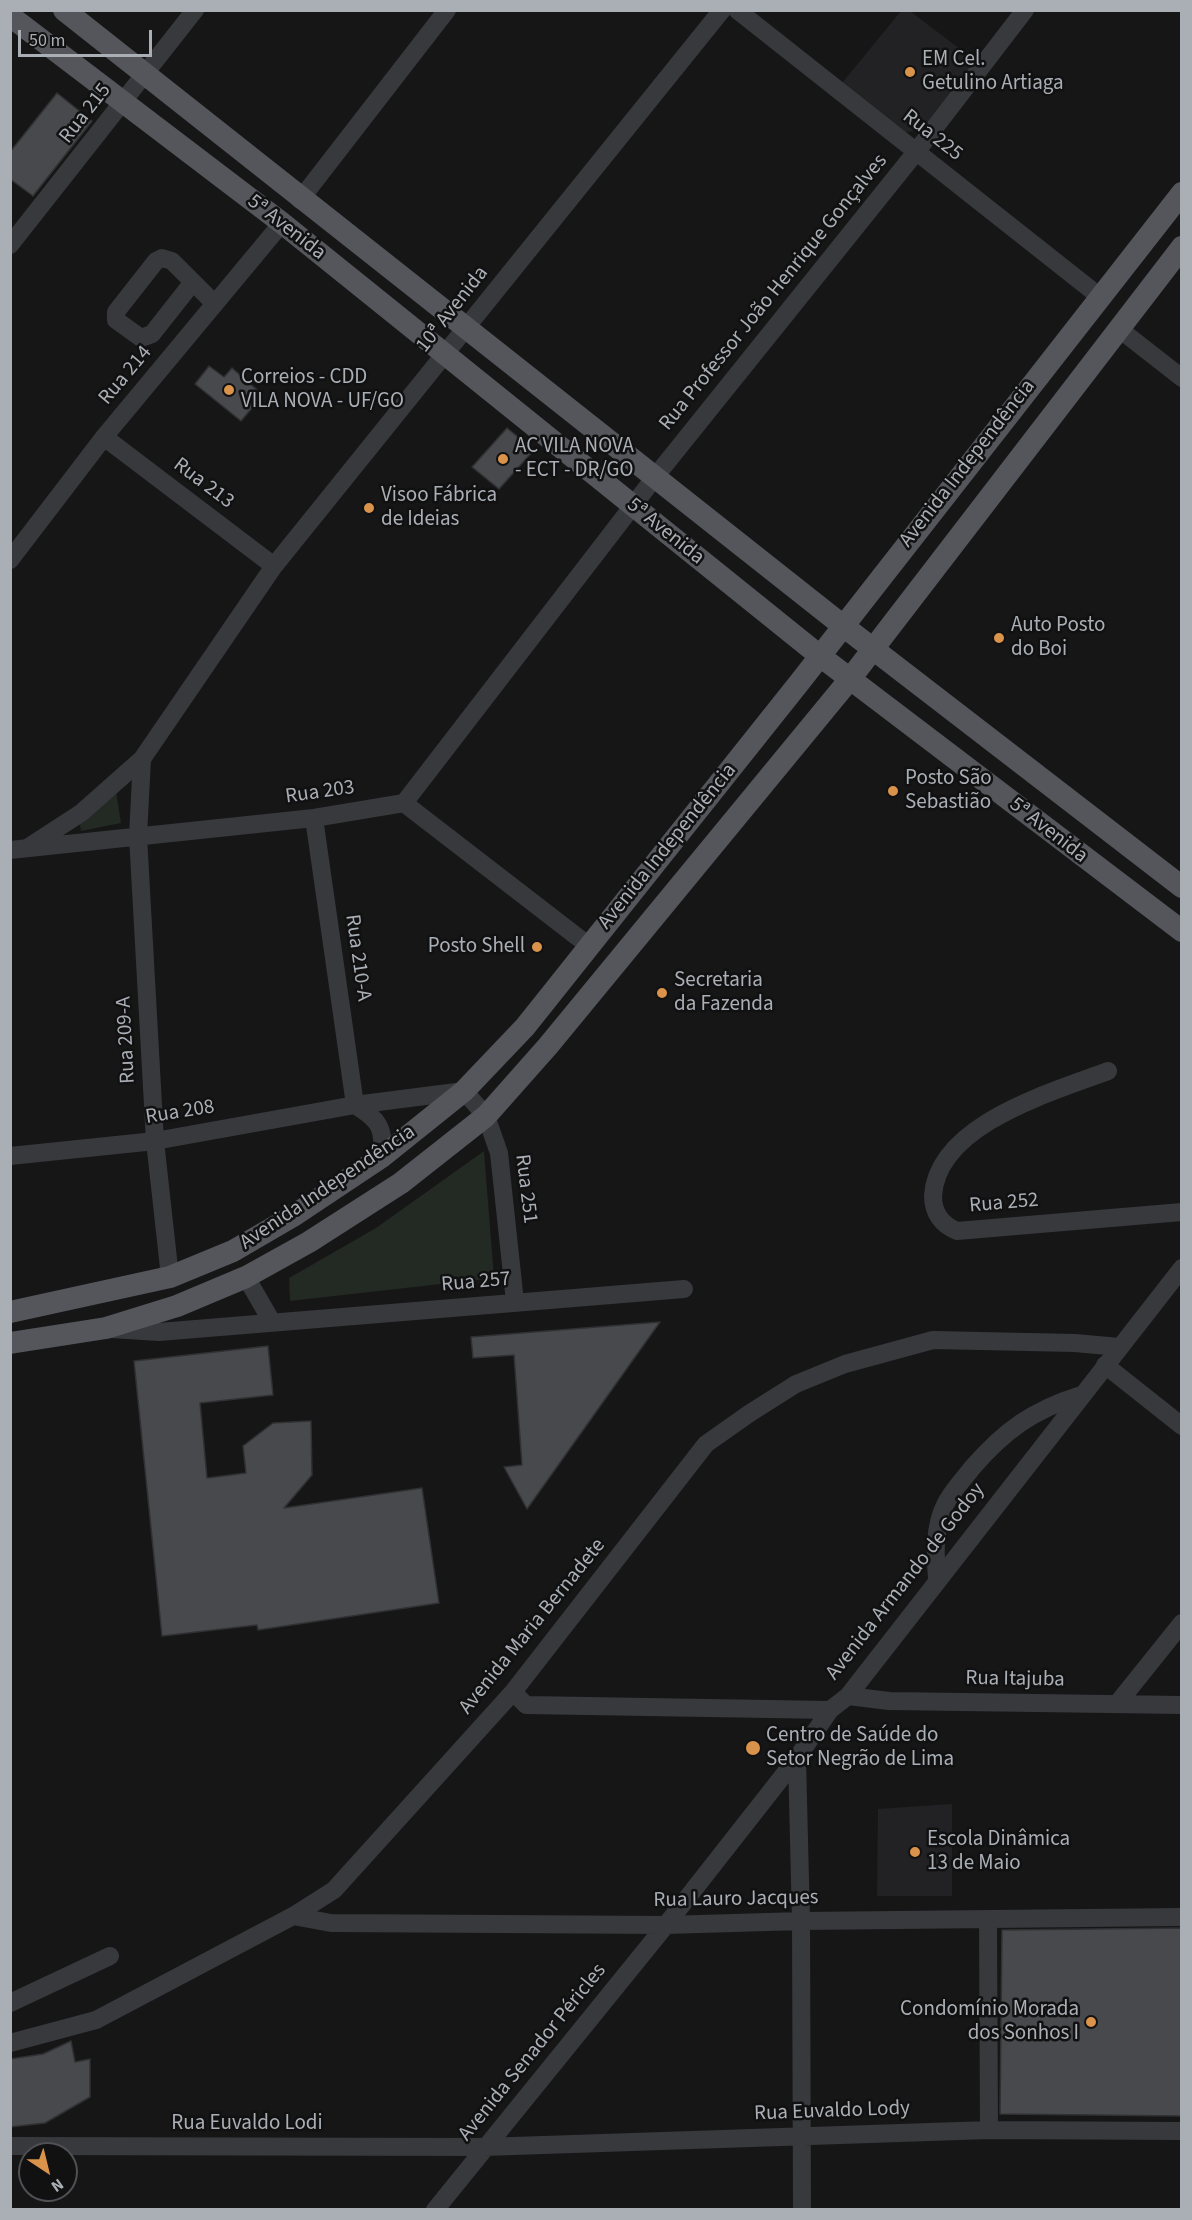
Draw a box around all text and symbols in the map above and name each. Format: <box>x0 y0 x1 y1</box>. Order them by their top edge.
scale bar <box>21 18 154 56</box>
text: 50 m <box>29 28 65 53</box>
place label: EM Cel. Getulino Artiaga <box>922 47 1064 97</box>
marker: EM Cel. Getulino Artiaga <box>903 65 917 79</box>
street label: Rua 215 <box>55 79 117 149</box>
street label: Rua 225 <box>897 105 967 167</box>
street label: Rua Professor João Henrique Gonçalves <box>655 150 893 436</box>
street label: 5ª Avenida <box>242 190 330 266</box>
street label: 10ª Avenida <box>411 262 495 358</box>
street label: Rua 214 <box>94 341 158 411</box>
place label: Correios - CDD VILA NOVA - UF/GO <box>241 365 404 415</box>
street label: Avenida Independência <box>895 375 1041 553</box>
marker: Correios - CDD VILA NOVA - UF/GO <box>222 383 236 397</box>
place label: AC VILA NOVA - ECT - DR/GO <box>515 434 634 484</box>
marker: AC VILA NOVA - ECT - DR/GO <box>496 452 510 466</box>
street label: Rua 213 <box>168 453 238 515</box>
place label: Visoo Fábrica de Ideias <box>381 483 497 533</box>
street label: 5ª Avenida <box>621 493 709 571</box>
marker: Visoo Fábrica de Ideias <box>362 501 376 515</box>
place label: Auto Posto do Boi <box>1011 613 1105 663</box>
marker: Auto Posto do Boi <box>992 631 1006 645</box>
street label: Avenida Independência <box>593 759 743 935</box>
place label: Posto São Sebastião <box>905 766 992 816</box>
street label: Rua 203 <box>284 776 356 810</box>
marker: Posto São Sebastião <box>886 784 900 798</box>
street label: 5ª Avenida <box>1004 793 1092 869</box>
street label: Rua 210-A <box>338 913 376 1003</box>
place label: Posto Shell <box>428 934 525 960</box>
marker: Posto Shell <box>530 940 544 954</box>
place label: Secretaria da Fazenda <box>674 968 774 1018</box>
marker: Secretaria da Fazenda <box>655 986 669 1000</box>
street label: Rua 209-A <box>112 996 142 1084</box>
street label: Rua 208 <box>144 1095 216 1131</box>
street label: Avenida Independência <box>236 1120 420 1256</box>
street label: Rua 251 <box>508 1153 542 1225</box>
street label: Rua 252 <box>968 1188 1040 1220</box>
street label: Rua 257 <box>440 1267 512 1299</box>
street label: Avenida Armando de Godoy <box>821 1478 991 1686</box>
street label: Avenida Maria Bernadete <box>454 1534 612 1720</box>
street label: Rua Itajuba <box>965 1667 1065 1693</box>
place label: Centro de Saúde do Setor Negrão de Lima <box>766 1723 954 1773</box>
marker: Centro de Saúde do Setor Negrão de Lima <box>744 1739 762 1757</box>
place label: Escola Dinâmica 13 de Maio <box>927 1827 1070 1877</box>
marker: Escola Dinâmica 13 de Maio <box>908 1845 922 1859</box>
street label: Rua Lauro Jacques <box>653 1886 819 1914</box>
street label: Avenida Senador Péricles <box>454 1959 612 2147</box>
place label: Condomínio Morada dos Sonhos I <box>900 1997 1079 2047</box>
marker: Condomínio Morada dos Sonhos I <box>1084 2015 1098 2029</box>
street label: Rua Euvaldo Lody <box>754 2097 910 2127</box>
street label: Rua Euvaldo Lodi <box>171 2111 323 2137</box>
north arrow <box>18 2142 78 2202</box>
text: N <box>47 2173 68 2197</box>

